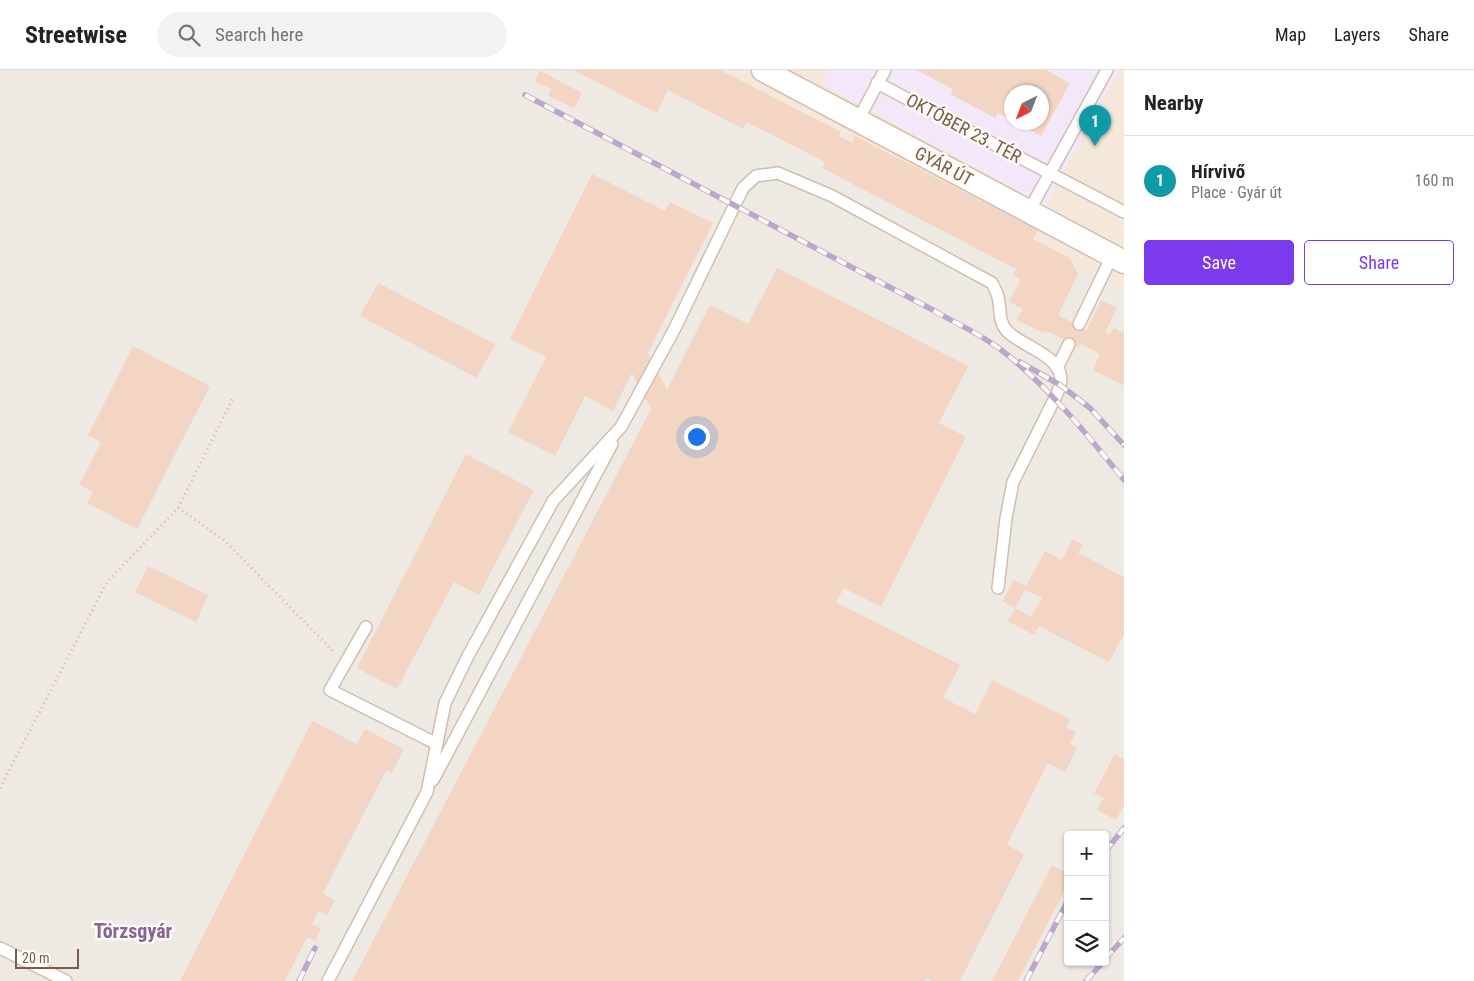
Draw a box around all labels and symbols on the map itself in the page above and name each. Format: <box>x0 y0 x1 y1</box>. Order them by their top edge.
north arrow <box>1004 85 1049 130</box>
street label: OKTÓBER 23. TÉR <box>903 89 1025 167</box>
pin: 1 <box>1079 105 1111 146</box>
street label: GYÁR ÚT <box>911 142 977 190</box>
your location <box>684 424 710 450</box>
district label: Törzsgyár <box>94 919 173 943</box>
scale bar <box>15 946 79 969</box>

